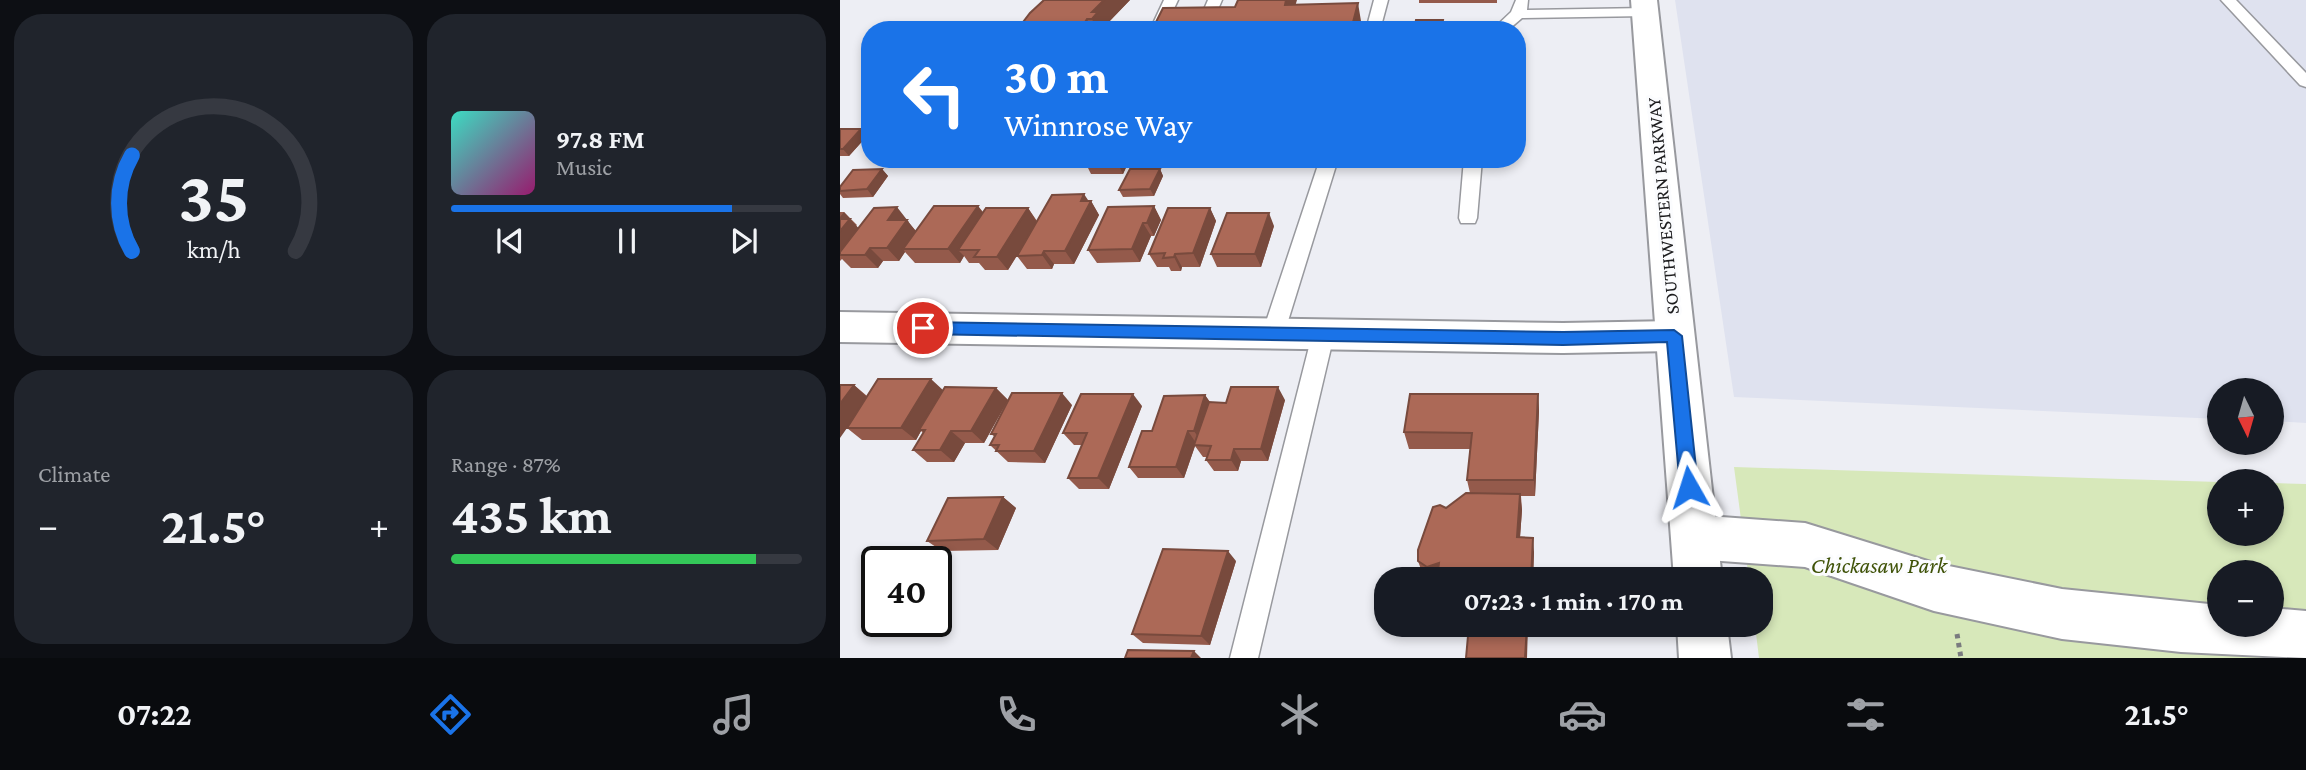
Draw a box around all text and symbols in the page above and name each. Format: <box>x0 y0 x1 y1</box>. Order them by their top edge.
icon: left <box>889 49 980 140</box>
text: 30 m <box>1004 49 1109 104</box>
street label: SOUTHWESTERN PARKWAY <box>1643 96 1683 315</box>
text: Winnrose Way <box>1004 107 1192 143</box>
text: 97.8 FM <box>556 125 645 154</box>
text: Music <box>556 154 612 180</box>
text: 35 <box>178 157 249 238</box>
icon: previous <box>491 222 529 260</box>
icon: pause <box>608 222 646 260</box>
icon: next <box>725 222 763 260</box>
text: km/h <box>187 236 240 263</box>
pin <box>893 298 953 358</box>
icon: arrive <box>904 309 942 347</box>
north arrow <box>2207 378 2284 455</box>
map controls <box>2207 378 2284 637</box>
position arrow <box>1652 450 1726 524</box>
text: Range · 87% <box>451 451 561 477</box>
text: Climate <box>38 461 110 487</box>
button: + <box>2207 469 2284 546</box>
text: 435 km <box>451 486 612 544</box>
text: 21.5° <box>161 496 266 554</box>
text: − <box>38 504 58 546</box>
text: + <box>369 504 389 546</box>
speed limit sign: 40 <box>861 546 952 637</box>
park label: Chickasaw Park <box>1811 552 1948 578</box>
button: − <box>2207 560 2284 637</box>
text: 07:23 · 1 min · 170 m <box>1464 587 1683 616</box>
icon: directions <box>426 690 475 739</box>
icon: music <box>709 690 758 739</box>
icon: phone <box>992 690 1041 739</box>
icon: climate <box>1275 690 1324 739</box>
icon: car <box>1558 690 1607 739</box>
icon: filters <box>1841 690 1890 739</box>
text: 07:22 <box>117 696 192 732</box>
text: 21.5° <box>2124 696 2189 732</box>

